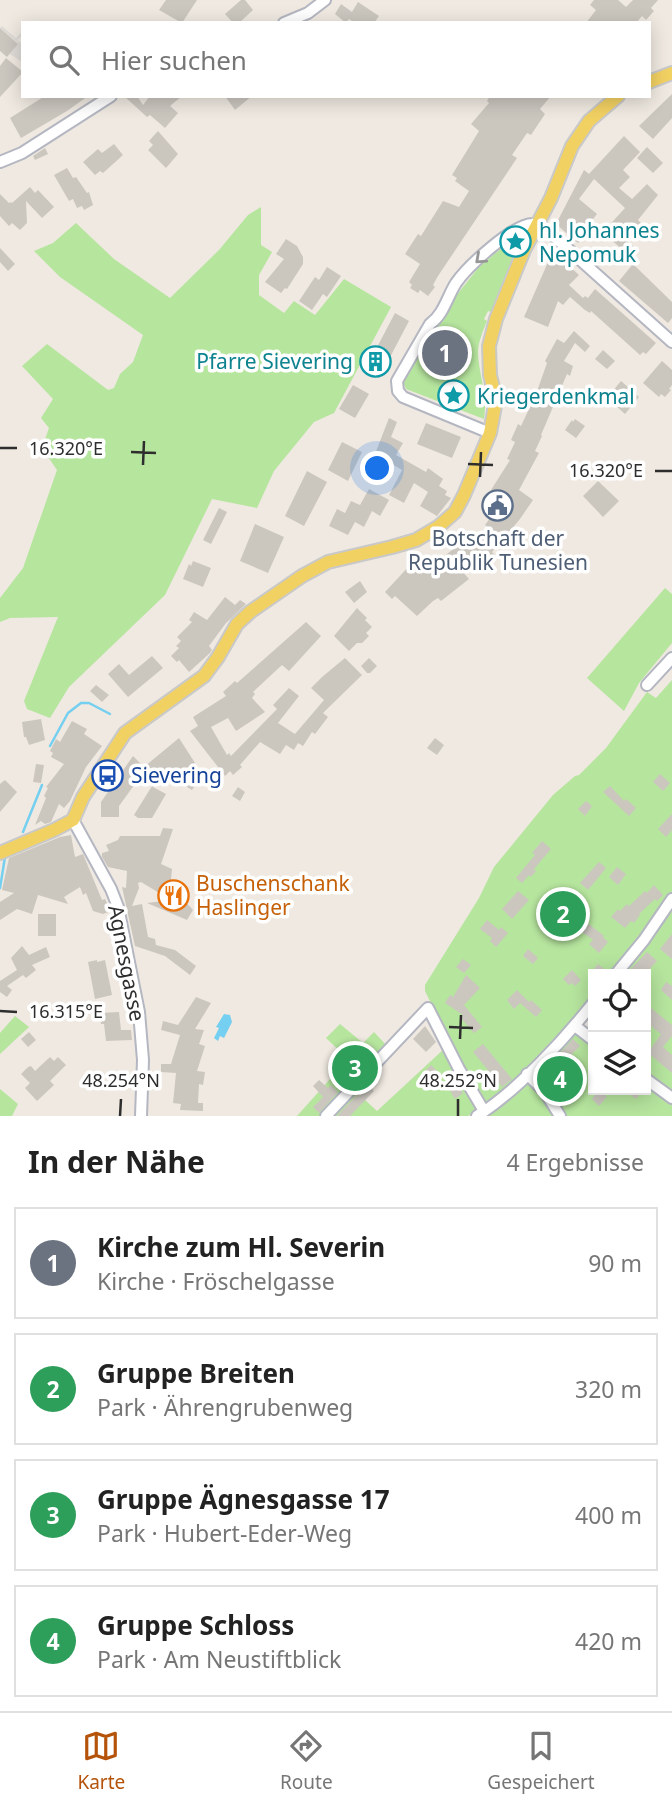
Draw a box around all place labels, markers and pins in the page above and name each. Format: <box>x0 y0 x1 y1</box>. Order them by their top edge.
place label: hl. Johannes Nepomuk <box>539 216 660 268</box>
place icon: hl. Johannes Nepomuk <box>499 225 533 259</box>
pin: 1 <box>422 327 468 379</box>
building icon: Pfarre Sievering <box>359 344 393 378</box>
place label: Pfarre Sievering <box>196 347 353 375</box>
place icon: Kriegerdenkmal <box>437 379 471 413</box>
place label: Kriegerdenkmal <box>477 382 635 410</box>
public building icon: Botschaft der Republik Tunesien <box>481 489 515 523</box>
place label: Botschaft der Republik Tunesien <box>408 524 588 576</box>
bus stop icon: Sievering <box>91 758 125 792</box>
place label: Sievering <box>131 761 222 789</box>
place label: Buschenschank Haslinger <box>196 869 350 921</box>
restaurant icon: Buschenschank Haslinger <box>156 878 190 912</box>
pin: 2 <box>540 888 586 940</box>
pin: 3 <box>332 1042 378 1094</box>
pin: 4 <box>537 1053 583 1105</box>

